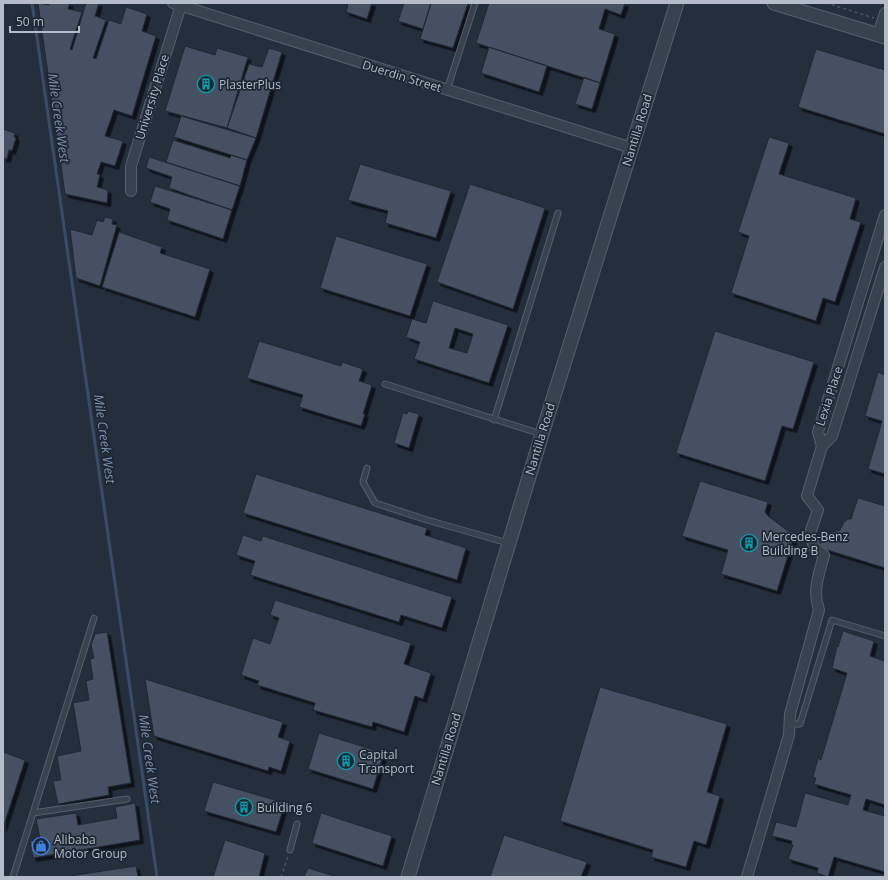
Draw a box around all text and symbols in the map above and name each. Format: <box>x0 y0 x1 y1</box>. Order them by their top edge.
scale bar <box>10 8 79 34</box>
text: 50 m <box>16 13 44 30</box>
street label: University Place <box>131 52 173 142</box>
street label: Duerdin Street <box>360 56 444 96</box>
water label: Mile Creek West <box>44 72 74 165</box>
building icon: PlasterPlus <box>196 74 216 94</box>
place label: PlasterPlus <box>219 76 281 93</box>
street label: Nantilla Road <box>618 92 656 168</box>
street label: Lexia Place <box>811 364 847 428</box>
water label: Mile Creek West <box>90 393 120 486</box>
street label: Nantilla Road <box>521 401 559 477</box>
place label: Mercedes-Benz Building B <box>762 528 848 559</box>
building icon: Mercedes-Benz Building B <box>739 533 759 553</box>
street label: Nantilla Road <box>427 711 465 787</box>
water label: Mile Creek West <box>135 713 165 806</box>
place label: Capital Transport <box>359 746 414 777</box>
building icon: Capital Transport <box>336 751 356 771</box>
building icon: Building 6 <box>234 797 254 817</box>
place label: Building 6 <box>257 799 313 816</box>
place label: Alibaba Motor Group <box>54 831 127 862</box>
shop icon: Alibaba Motor Group <box>31 836 51 856</box>

